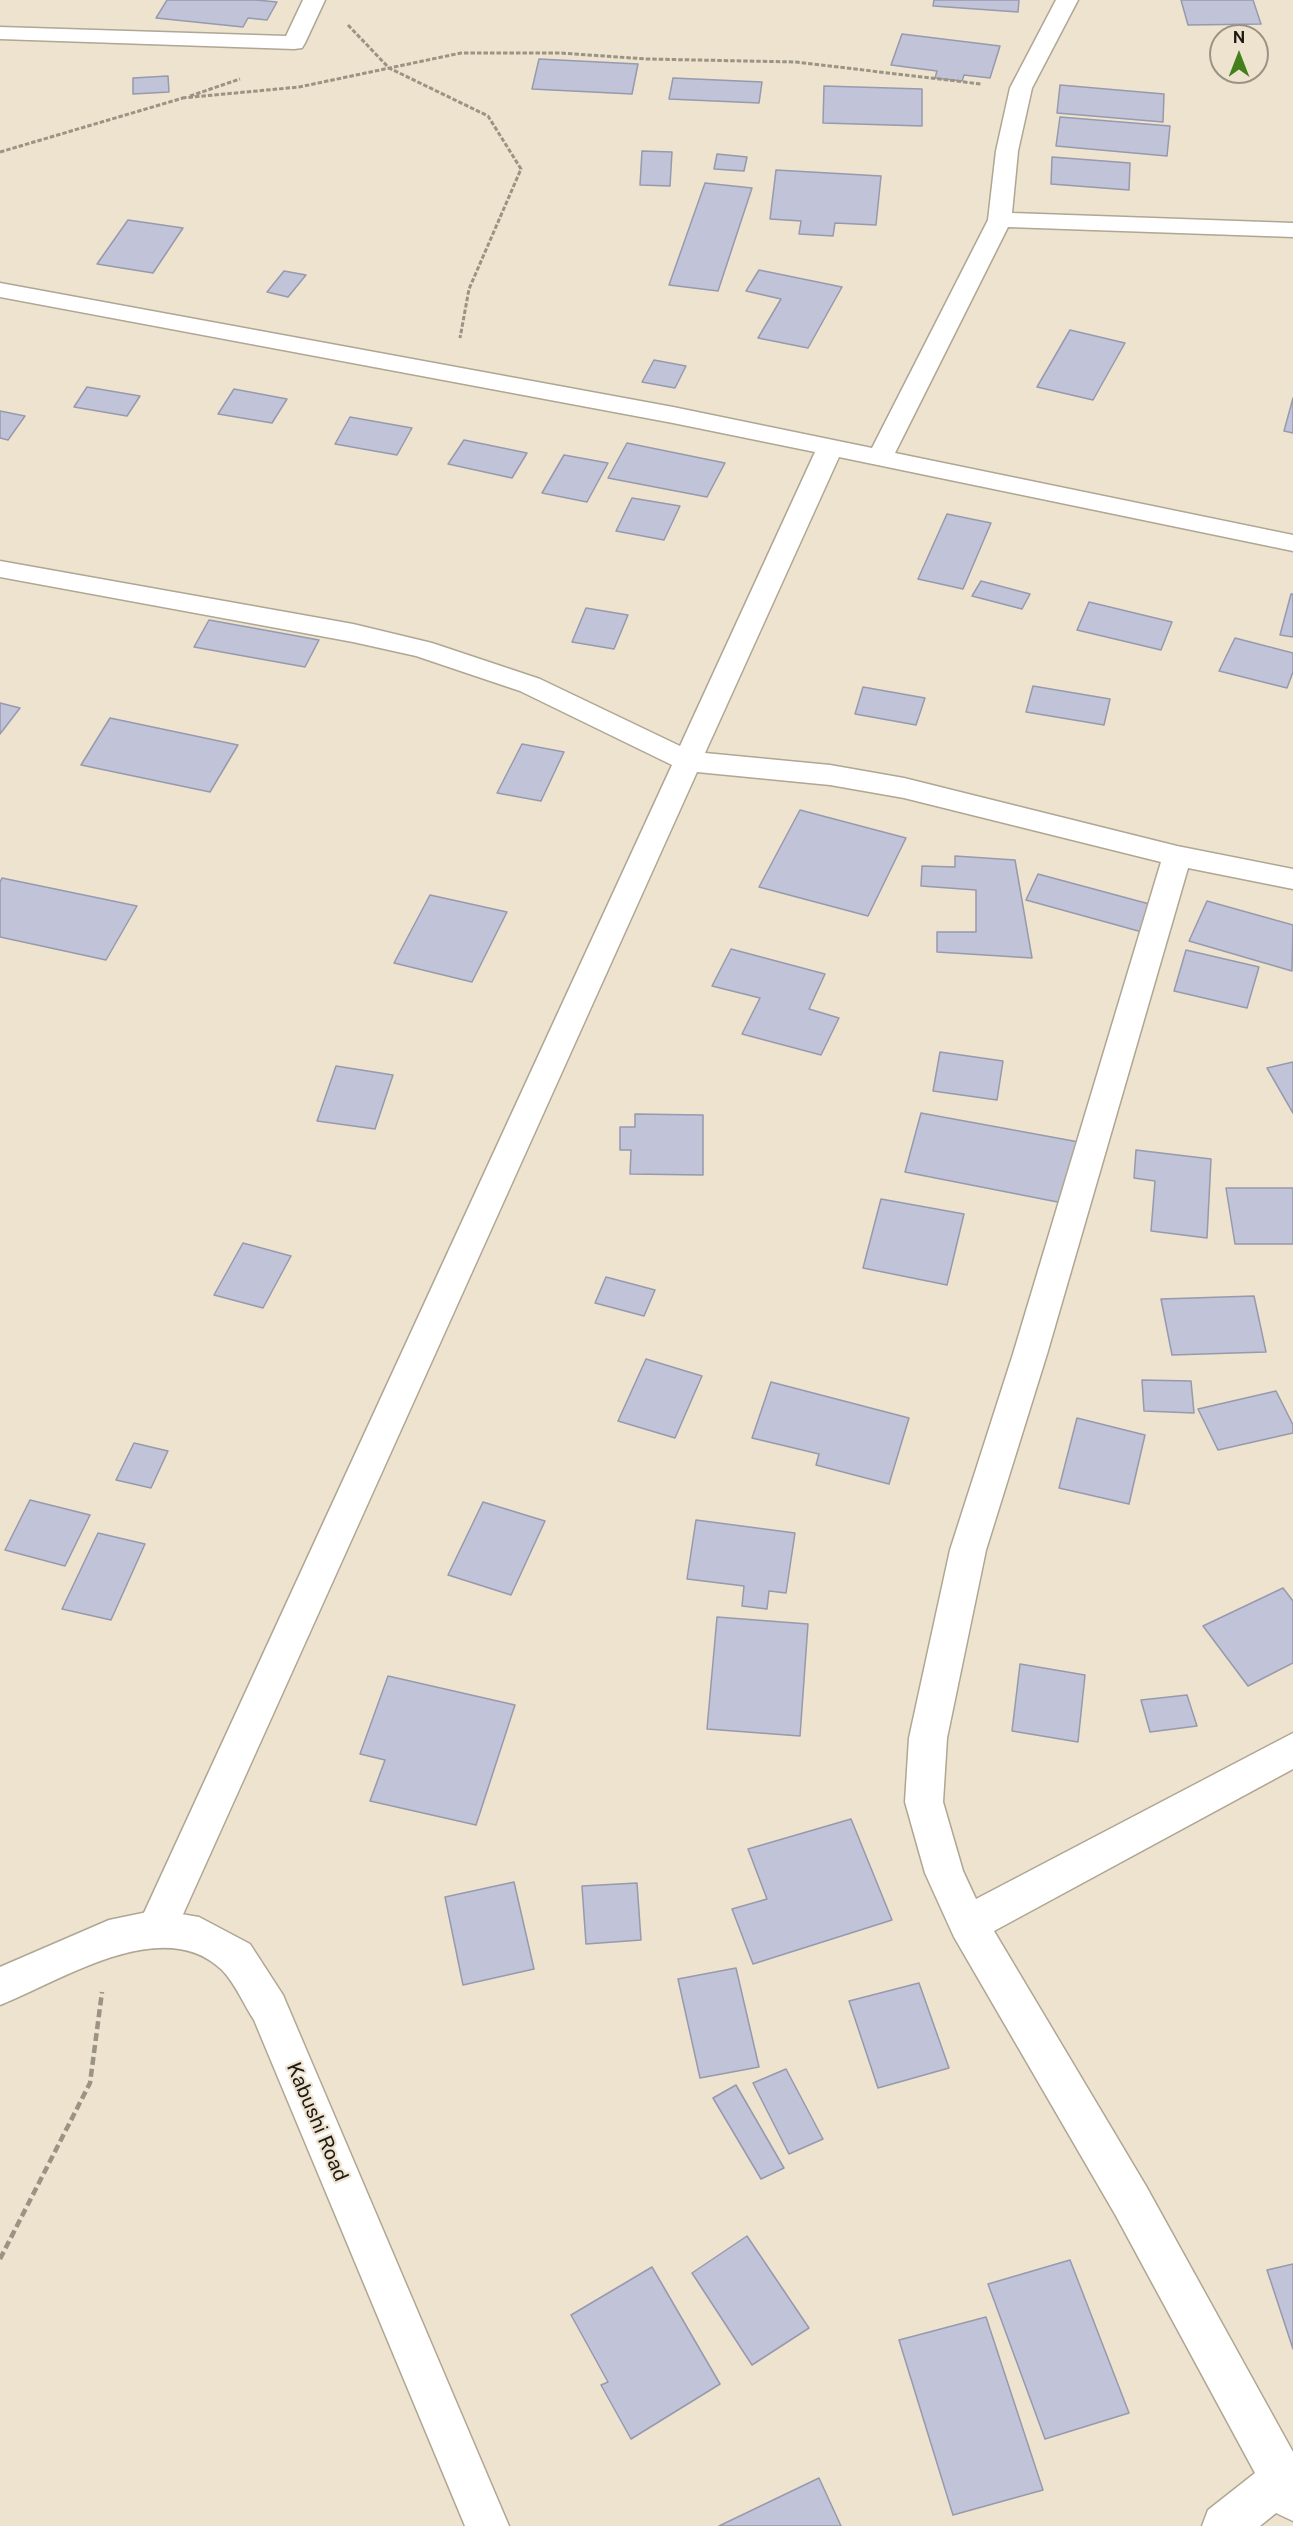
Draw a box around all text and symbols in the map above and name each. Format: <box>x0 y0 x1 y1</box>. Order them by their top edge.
north arrow <box>1209 24 1269 84</box>
text: N <box>1233 28 1245 47</box>
street label: Kabushi Road <box>281 2059 353 2185</box>

